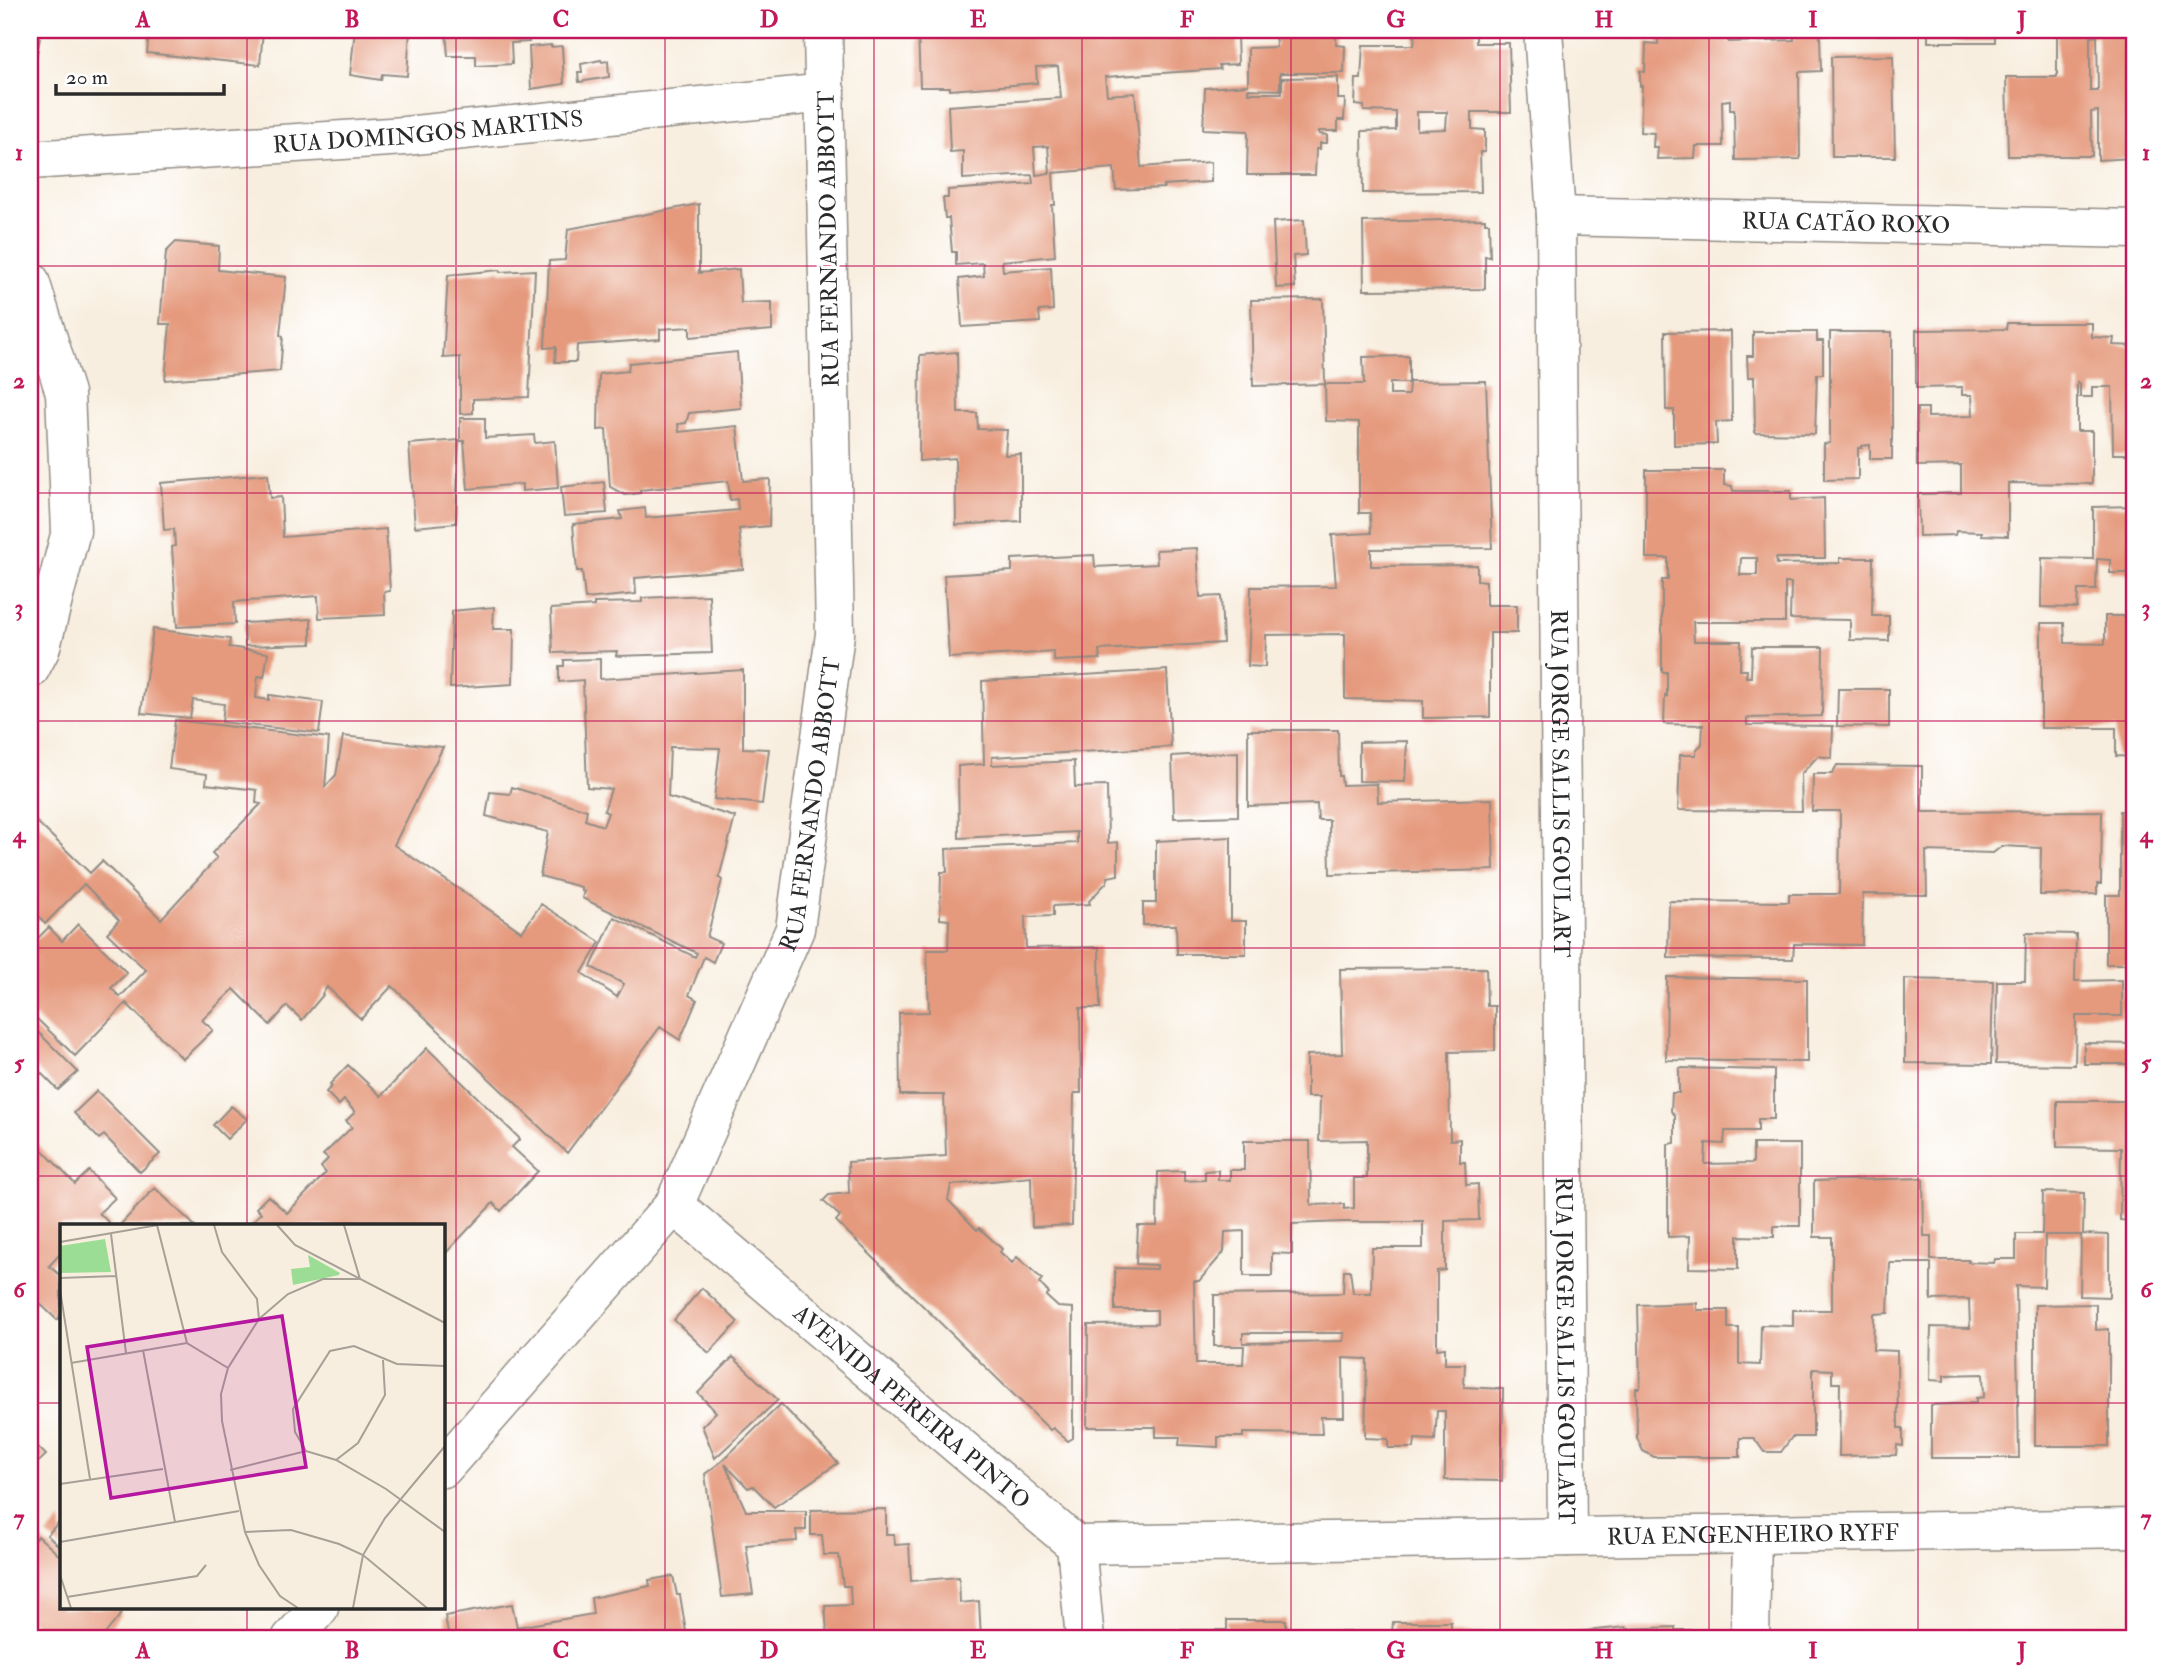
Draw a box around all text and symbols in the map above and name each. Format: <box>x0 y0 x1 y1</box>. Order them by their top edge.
text: A <box>135 5 151 34</box>
text: B <box>344 5 360 34</box>
text: C <box>553 5 569 34</box>
text: D <box>760 5 778 34</box>
text: E <box>970 5 987 34</box>
text: F <box>1180 5 1195 34</box>
text: G <box>1386 5 1406 34</box>
text: H <box>1595 5 1614 34</box>
text: I <box>1808 5 1818 34</box>
text: J <box>2016 5 2027 35</box>
scale bar <box>56 52 224 96</box>
text: 20 m <box>66 64 108 91</box>
street label: RUA FERNANDO ABBOTT <box>811 90 846 388</box>
street label: RUA DOMINGOS MARTINS <box>272 104 585 159</box>
text: 1 <box>15 138 23 167</box>
text: 1 <box>2142 138 2150 167</box>
street label: RUA CATÃO ROXO <box>1741 206 1951 240</box>
text: 2 <box>13 366 25 395</box>
text: 2 <box>2140 366 2152 395</box>
text: 3 <box>15 593 23 622</box>
text: 3 <box>2142 593 2150 622</box>
street label: RUA JORGE SALLIS GOULART <box>1544 609 1576 958</box>
street label: RUA FERNANDO ABBOTT <box>773 655 847 956</box>
text: 4 <box>12 820 27 849</box>
text: 4 <box>2139 820 2154 849</box>
text: 5 <box>14 1048 25 1077</box>
text: 5 <box>2141 1048 2152 1077</box>
street label: RUA JORGE SALLIS GOULART <box>1549 1176 1581 1525</box>
inset map <box>60 1224 444 1610</box>
text: 6 <box>13 1275 27 1304</box>
text: 6 <box>2140 1275 2154 1304</box>
street label: AVENIDA PEREIRA PINTO <box>787 1298 1036 1515</box>
text: 7 <box>14 1503 25 1532</box>
text: 7 <box>2141 1503 2152 1532</box>
street label: RUA ENGENHEIRO RYFF <box>1607 1518 1899 1551</box>
text: A <box>135 1636 151 1665</box>
text: B <box>344 1636 360 1665</box>
text: C <box>553 1636 569 1665</box>
text: D <box>760 1636 778 1665</box>
text: E <box>970 1636 987 1665</box>
text: F <box>1180 1636 1195 1665</box>
text: G <box>1386 1636 1406 1665</box>
text: H <box>1595 1636 1614 1665</box>
text: I <box>1808 1636 1818 1665</box>
text: J <box>2016 1636 2027 1666</box>

